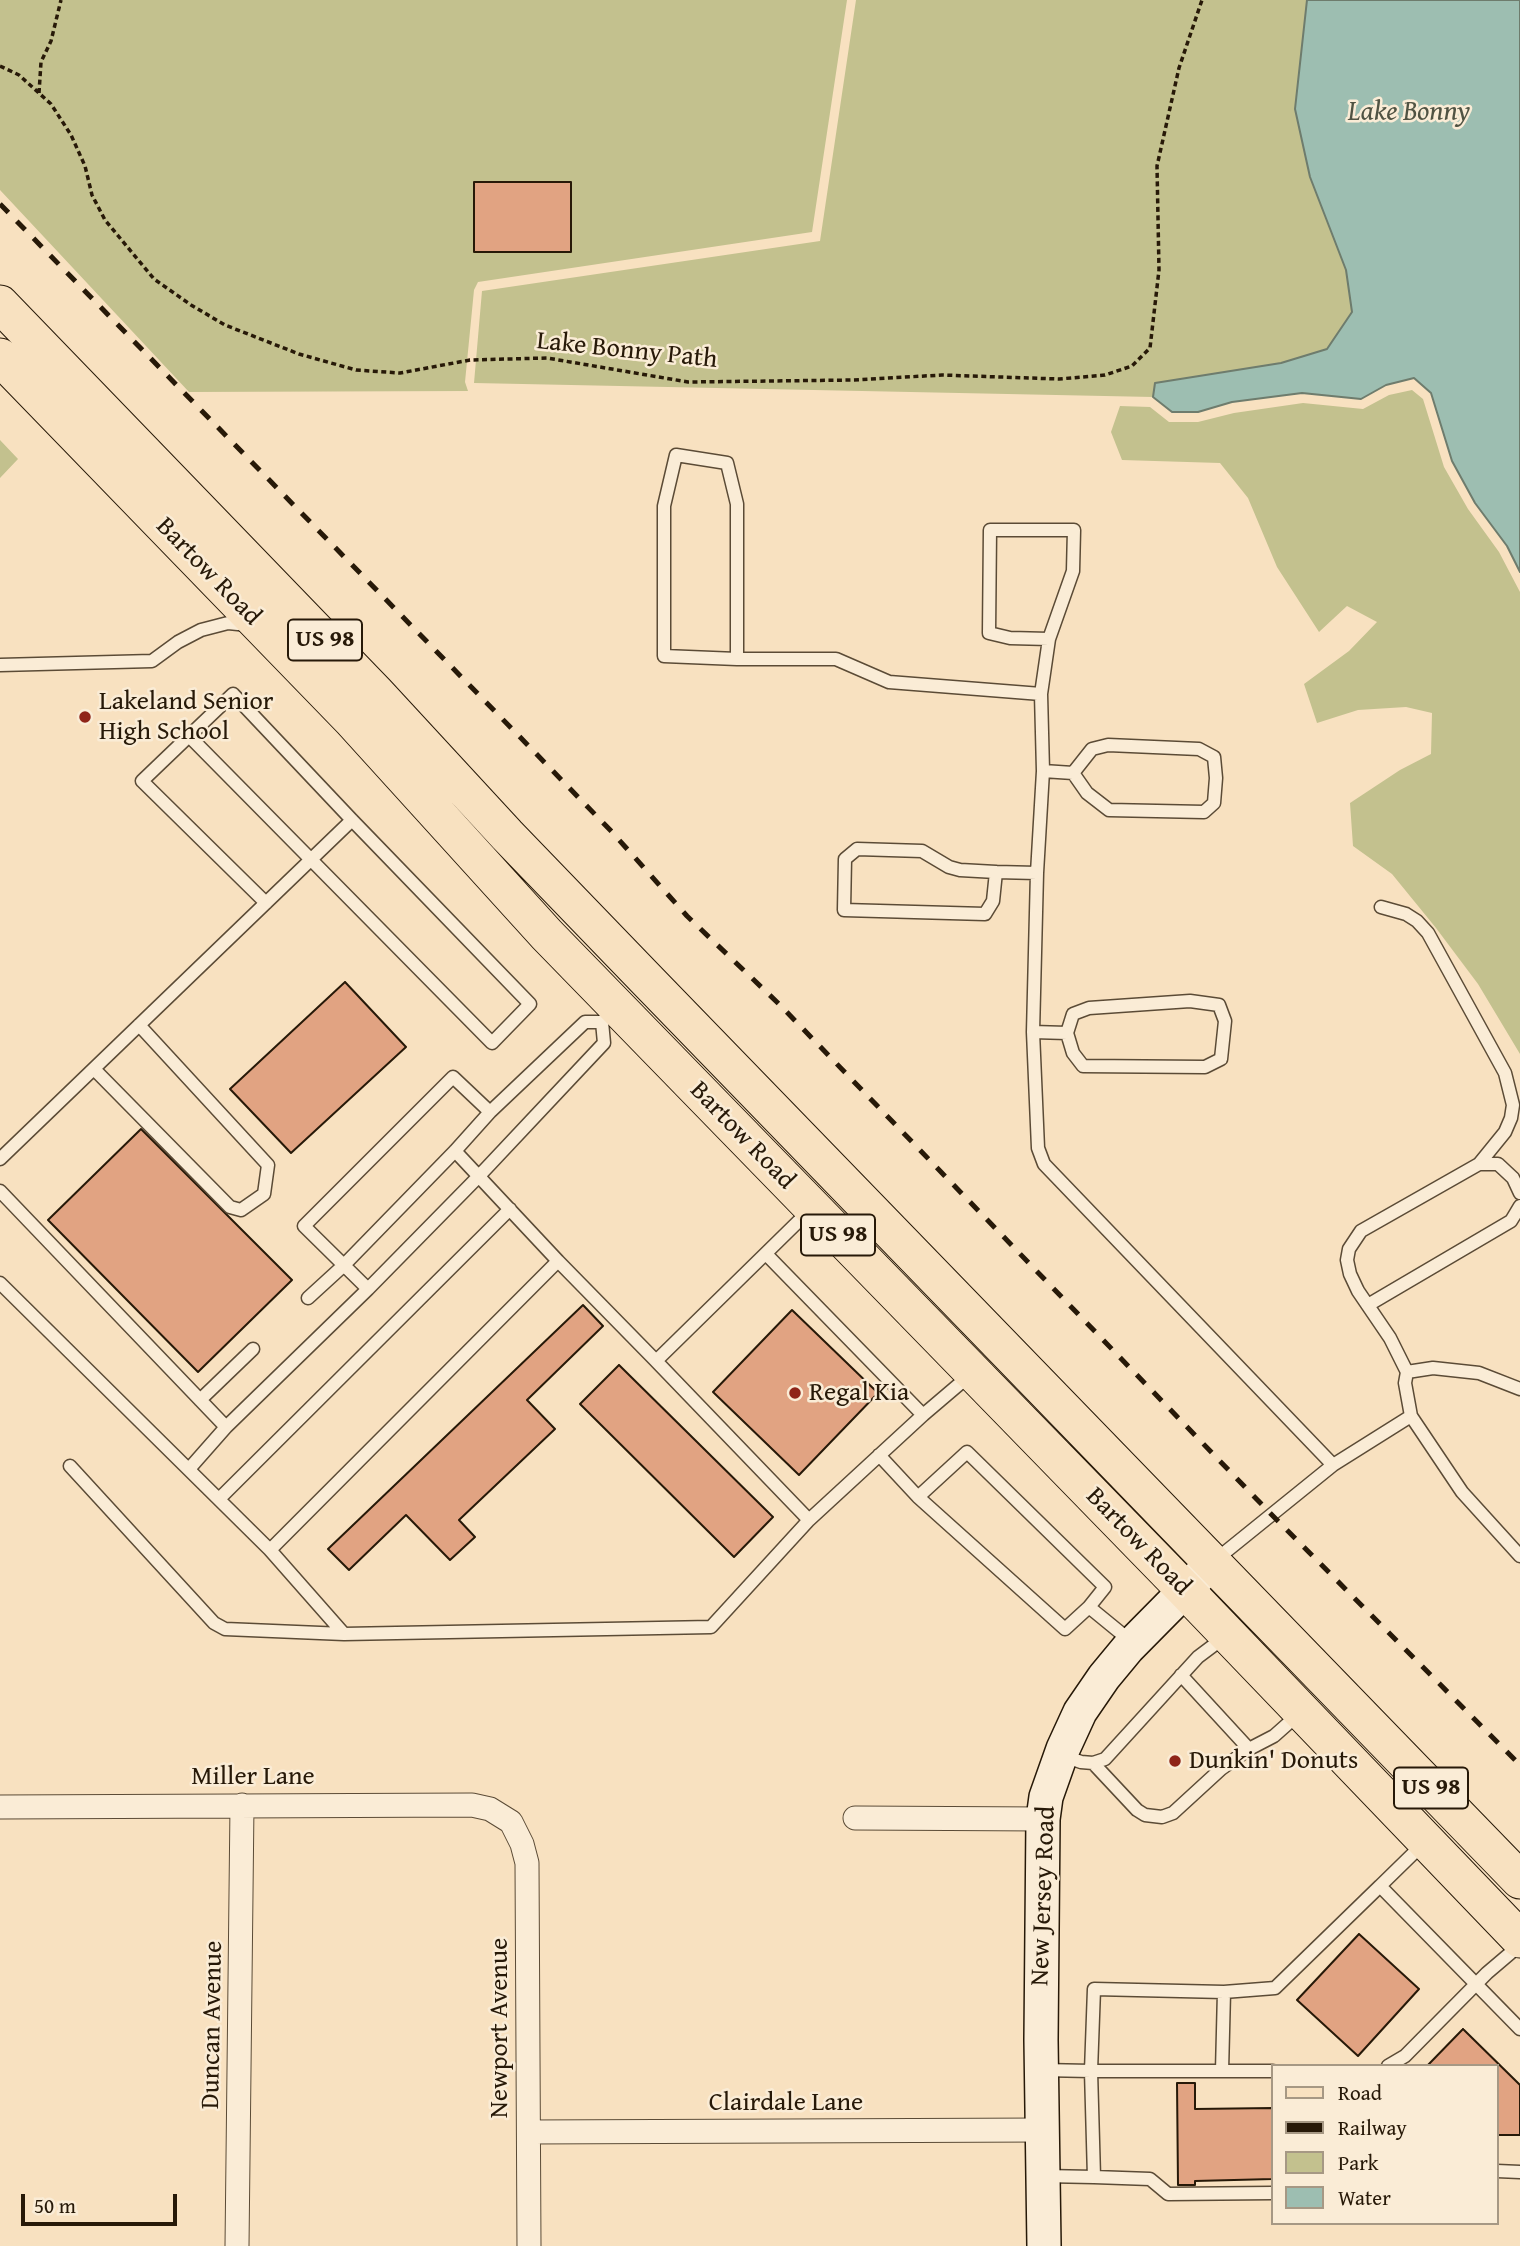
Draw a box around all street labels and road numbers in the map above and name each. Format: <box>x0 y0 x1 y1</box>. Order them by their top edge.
street label: Lake Bonny Path <box>535 326 719 376</box>
street label: Bartow Road <box>149 511 267 633</box>
road number: US 98 <box>288 620 362 660</box>
street label: Bartow Road <box>683 1075 801 1197</box>
road number: US 98 <box>801 1214 875 1255</box>
street label: Bartow Road <box>1079 1481 1197 1603</box>
street label: Miller Lane <box>191 1761 315 1793</box>
road number: US 98 <box>1394 1768 1468 1808</box>
street label: New Jersey Road <box>1025 1805 1063 1987</box>
street label: Newport Avenue <box>484 1938 516 2118</box>
street label: Duncan Avenue <box>196 1940 230 2110</box>
street label: Clairdale Lane <box>709 2087 863 2119</box>

